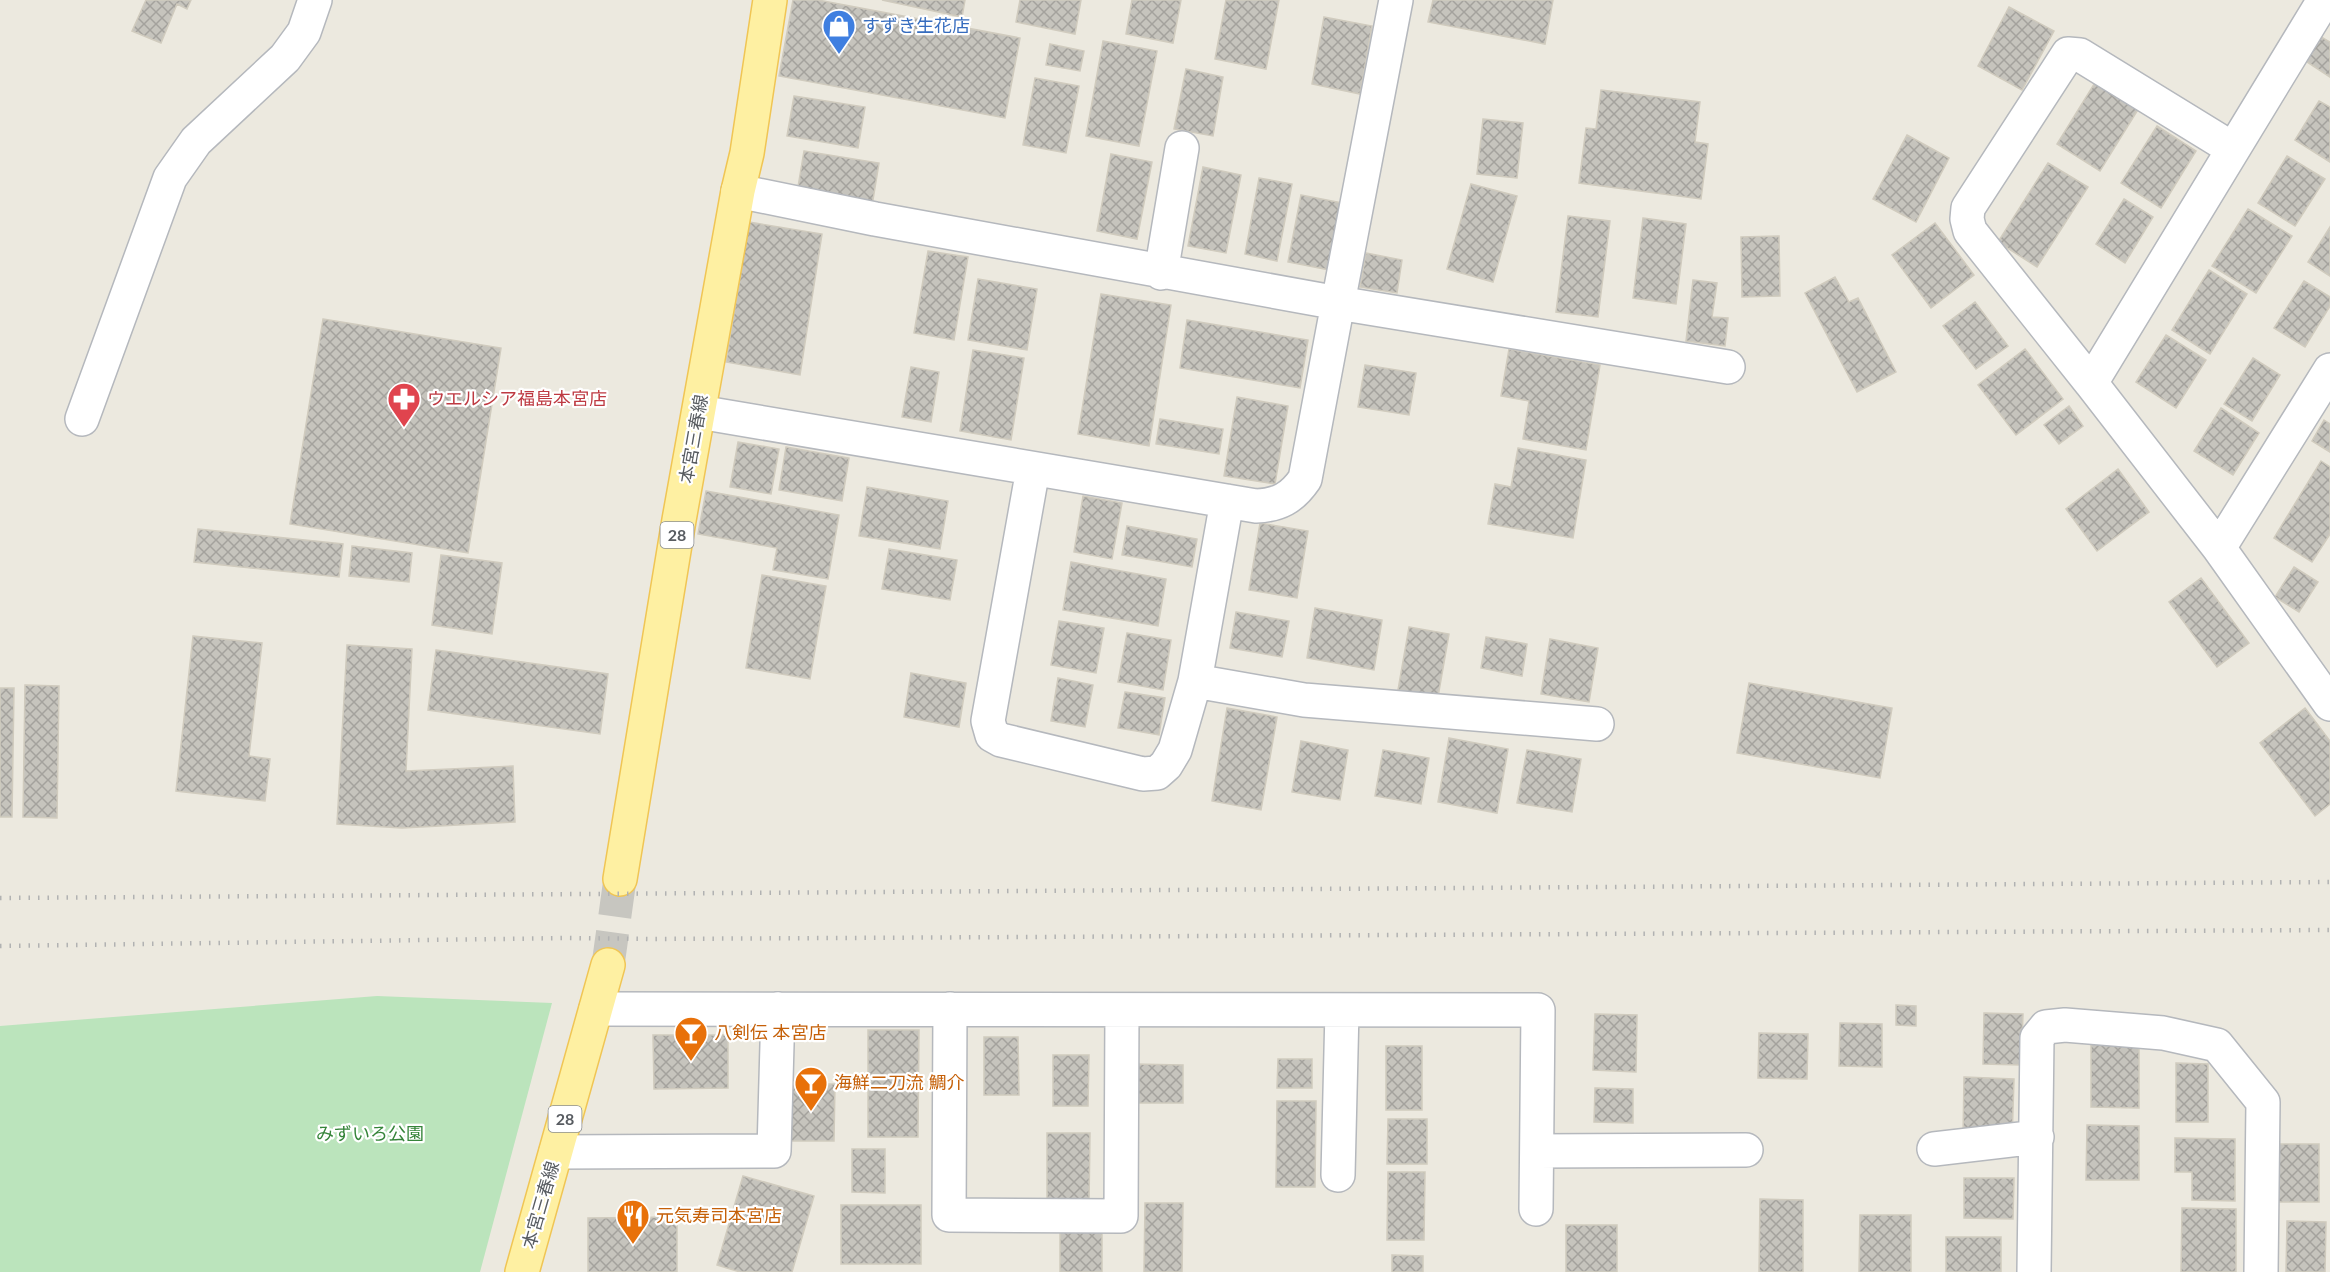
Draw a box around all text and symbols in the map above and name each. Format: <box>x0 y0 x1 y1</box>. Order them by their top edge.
shop icon: すずき生花店 <box>821 8 857 55</box>
place label: すずき生花店 <box>862 14 970 36</box>
pharmacy icon: ウエルシア福島本宮店 <box>386 381 422 428</box>
place label: ウエルシア福島本宮店 <box>427 387 607 409</box>
street label: 本宮三春線 <box>674 393 712 485</box>
road number: 28 <box>660 522 694 548</box>
bar icon: 八剣伝 本宮店 <box>673 1015 709 1062</box>
place label: 八剣伝 本宮店 <box>714 1021 827 1043</box>
bar icon: 海鮮二刀流 鯛介 <box>793 1065 829 1112</box>
place label: 海鮮二刀流 鯛介 <box>834 1071 965 1093</box>
road number: 28 <box>548 1106 582 1132</box>
park label: みずいろ公園 <box>316 1122 424 1144</box>
street label: 本宮三春線 <box>517 1158 563 1251</box>
restaurant icon: 元気寿司本宮店 <box>615 1198 651 1245</box>
place label: 元気寿司本宮店 <box>656 1204 782 1226</box>

